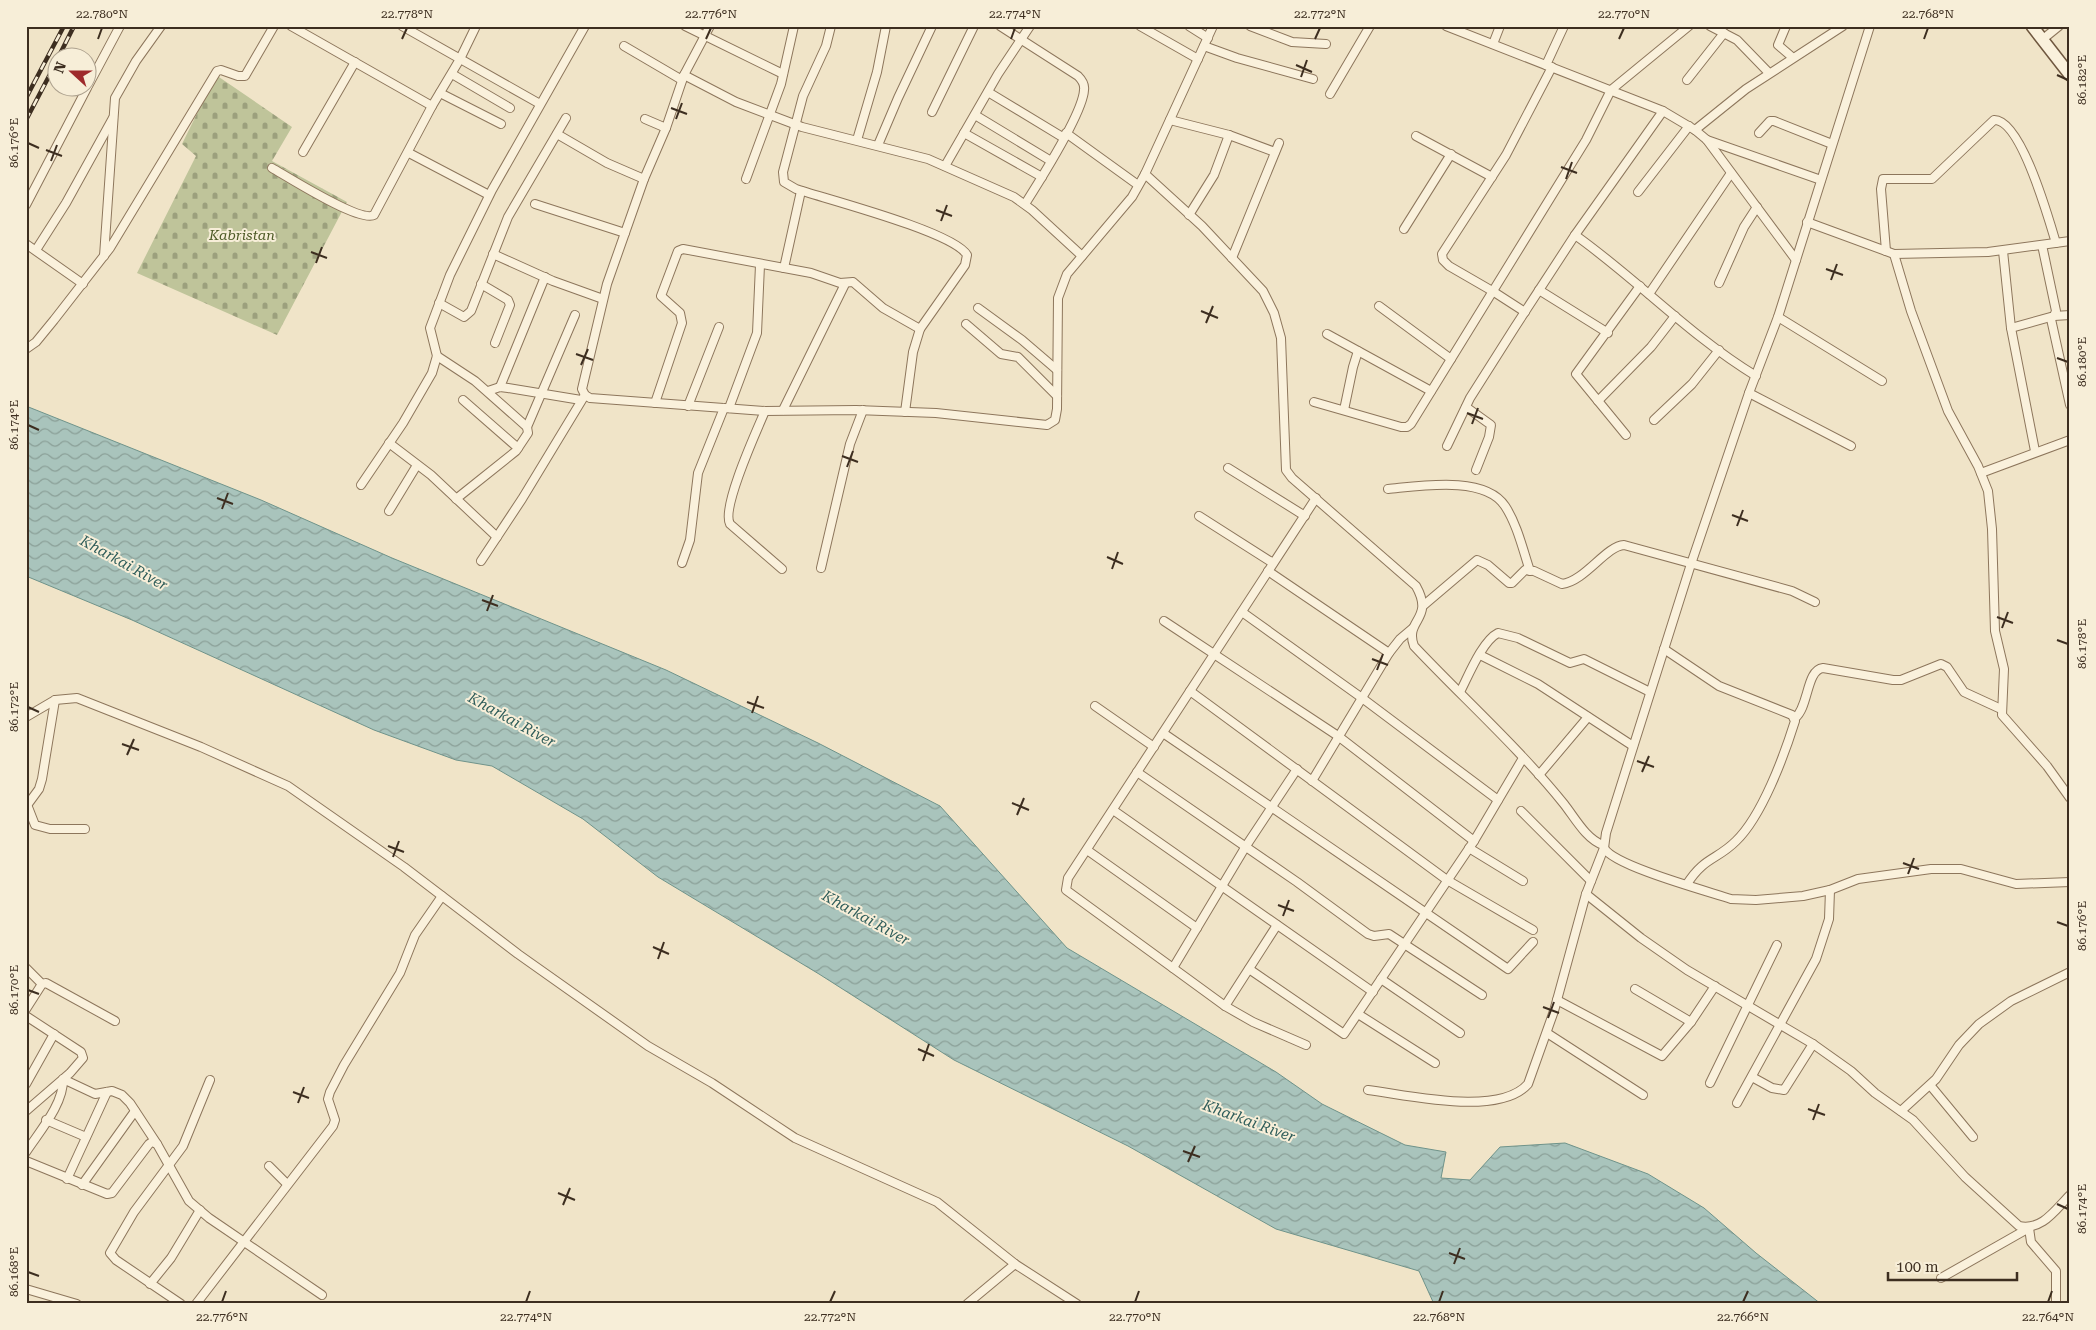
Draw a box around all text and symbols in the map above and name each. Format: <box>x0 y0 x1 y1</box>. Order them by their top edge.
text: 22.780°N <box>76 7 128 21</box>
text: 22.778°N <box>381 7 433 21</box>
text: 22.776°N <box>685 7 737 21</box>
text: 22.774°N <box>989 7 1041 21</box>
text: 22.772°N <box>1294 7 1346 21</box>
text: 22.770°N <box>1598 7 1650 21</box>
text: 22.768°N <box>1902 7 1954 21</box>
north arrow <box>48 48 98 98</box>
text: 86.182°E <box>2075 55 2089 105</box>
text: N <box>50 59 69 75</box>
text: 86.176°E <box>7 118 21 168</box>
park label: Kabristan <box>208 227 275 243</box>
text: 86.180°E <box>2075 337 2089 387</box>
text: 86.174°E <box>7 400 21 450</box>
water label: Kharkai River <box>76 531 171 595</box>
text: 86.178°E <box>2075 619 2089 669</box>
text: 86.172°E <box>7 682 21 732</box>
water label: Kharkai River <box>464 688 559 752</box>
water label: Kharkai River <box>818 886 913 950</box>
text: 86.176°E <box>2075 901 2089 951</box>
text: 86.170°E <box>7 965 21 1015</box>
water label: Kharkai River <box>1199 1096 1298 1146</box>
text: 86.174°E <box>2075 1184 2089 1234</box>
text: 86.168°E <box>7 1247 21 1297</box>
scale bar <box>1888 1250 2017 1282</box>
text: 100 m <box>1896 1258 1939 1276</box>
text: 22.776°N <box>196 1310 248 1324</box>
text: 22.774°N <box>500 1310 552 1324</box>
text: 22.772°N <box>804 1310 856 1324</box>
text: 22.770°N <box>1109 1310 1161 1324</box>
text: 22.768°N <box>1413 1310 1465 1324</box>
text: 22.766°N <box>1717 1310 1769 1324</box>
text: 22.764°N <box>2022 1310 2074 1324</box>

